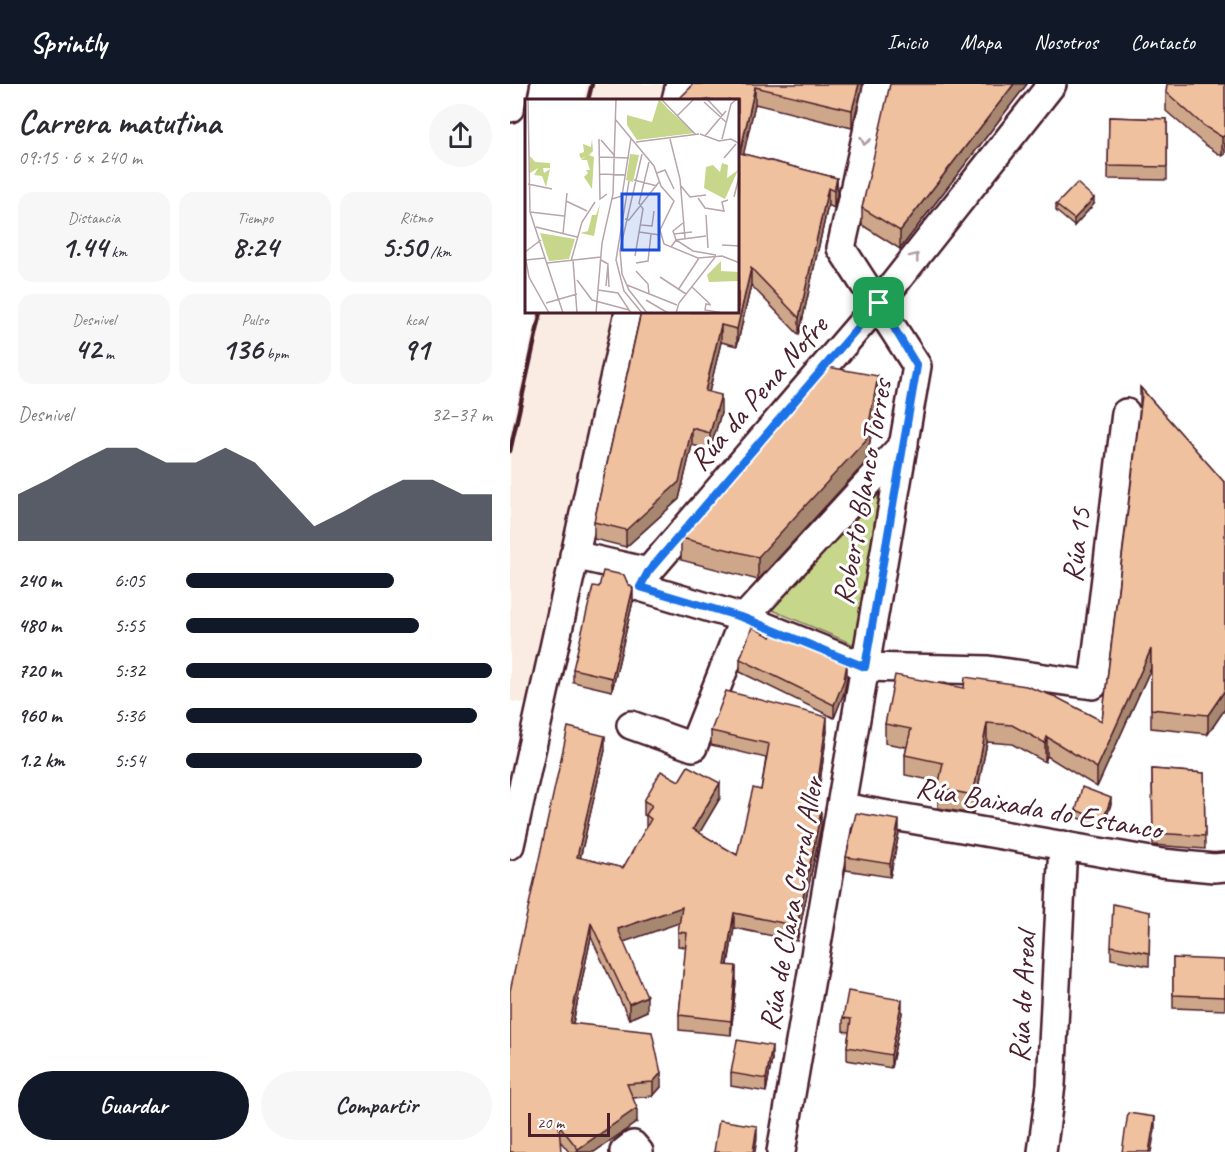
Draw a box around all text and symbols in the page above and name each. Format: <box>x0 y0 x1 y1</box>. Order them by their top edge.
text: Sprintly <box>30 25 107 60</box>
text: Inicio <box>887 29 927 55</box>
text: Mapa <box>960 29 1001 55</box>
text: Nosotros <box>1034 29 1098 55</box>
text: Contacto <box>1131 29 1195 55</box>
inset map <box>525 99 740 314</box>
text: Carrera matutina <box>18 101 221 143</box>
button: share <box>429 104 492 167</box>
one-way arrow <box>859 136 872 146</box>
text: 09:15 · 6 × 240 m <box>18 145 142 170</box>
text: Distancia <box>68 208 120 228</box>
text: Tiempo <box>237 208 273 228</box>
text: Ritmo <box>400 208 432 228</box>
text: 1.44 <box>61 228 107 266</box>
text: 8:24 <box>232 228 278 266</box>
text: 5:50 <box>381 228 426 266</box>
text: km <box>107 242 127 262</box>
text: /km <box>426 242 451 262</box>
one-way arrow <box>908 253 919 264</box>
pin <box>853 277 904 328</box>
icon: arrive <box>862 286 895 319</box>
street label: Rúa da Pena Nofre <box>680 306 837 478</box>
text: Desnivel <box>72 310 116 330</box>
text: Pulso <box>242 310 268 330</box>
text: kcal <box>405 310 427 330</box>
text: 42 <box>74 330 101 368</box>
text: 136 <box>222 330 263 368</box>
text: 91 <box>403 330 429 368</box>
text: m <box>101 344 114 364</box>
text: bpm <box>263 344 288 364</box>
street label: Roberto Blanco Torres <box>823 374 901 608</box>
text: Desnivel <box>18 402 72 427</box>
text: 32–37 m <box>431 402 492 427</box>
street label: Rúa 15 <box>1053 504 1100 584</box>
text: 240 m <box>18 568 61 593</box>
text: 6:05 <box>114 568 145 593</box>
text: 480 m <box>18 613 61 638</box>
text: 5:55 <box>114 613 145 638</box>
text: 720 m <box>18 658 61 683</box>
text: 5:32 <box>114 658 145 683</box>
text: 960 m <box>18 703 61 728</box>
text: 5:36 <box>114 703 145 728</box>
text: 1.2 km <box>18 748 65 773</box>
text: 5:54 <box>114 748 145 773</box>
street label: Rúa Baixada do Estanco <box>913 768 1168 849</box>
street label: Rúa de Clara Corral Aller <box>750 772 832 1033</box>
street label: Rúa do Areal <box>1000 926 1045 1063</box>
button: Guardar <box>18 1071 249 1140</box>
button: Compartir <box>261 1071 492 1140</box>
scale bar <box>528 1110 610 1138</box>
text: 20 m <box>537 1113 564 1133</box>

